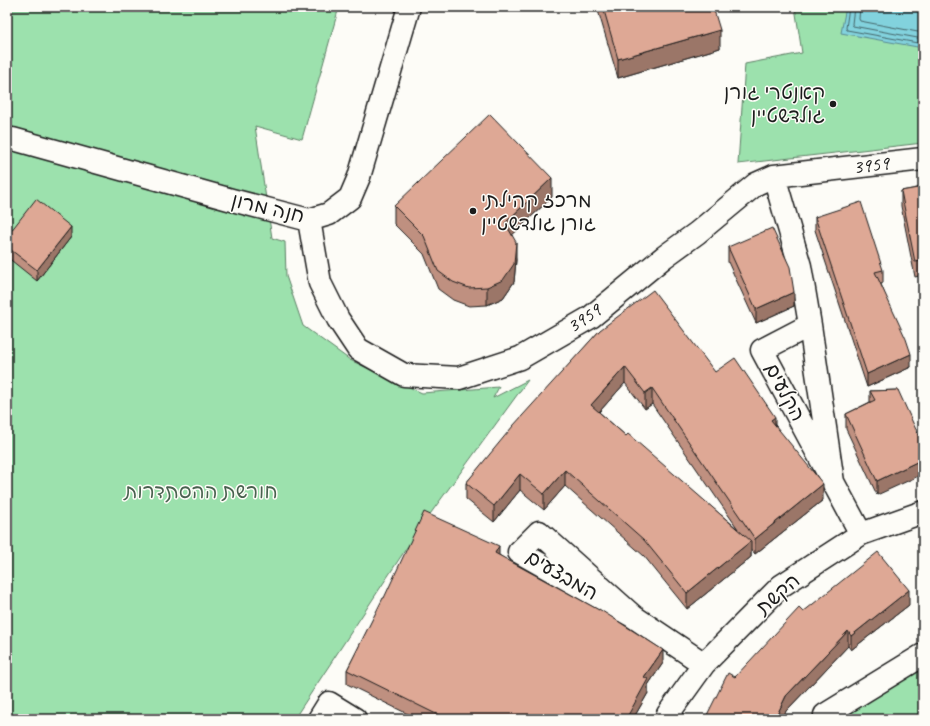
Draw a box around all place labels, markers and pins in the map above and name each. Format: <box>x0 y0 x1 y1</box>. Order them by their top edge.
place label: קאנטרי גורן גולדשטיין <box>724 80 825 128</box>
marker: קאנטרי גורן גולדשטיין <box>828 99 838 109</box>
place label: מרכז קהילתי גורן גולדשטיין <box>481 188 596 236</box>
marker: מרכז קהילתי גורן גולדשטיין <box>468 206 478 216</box>

